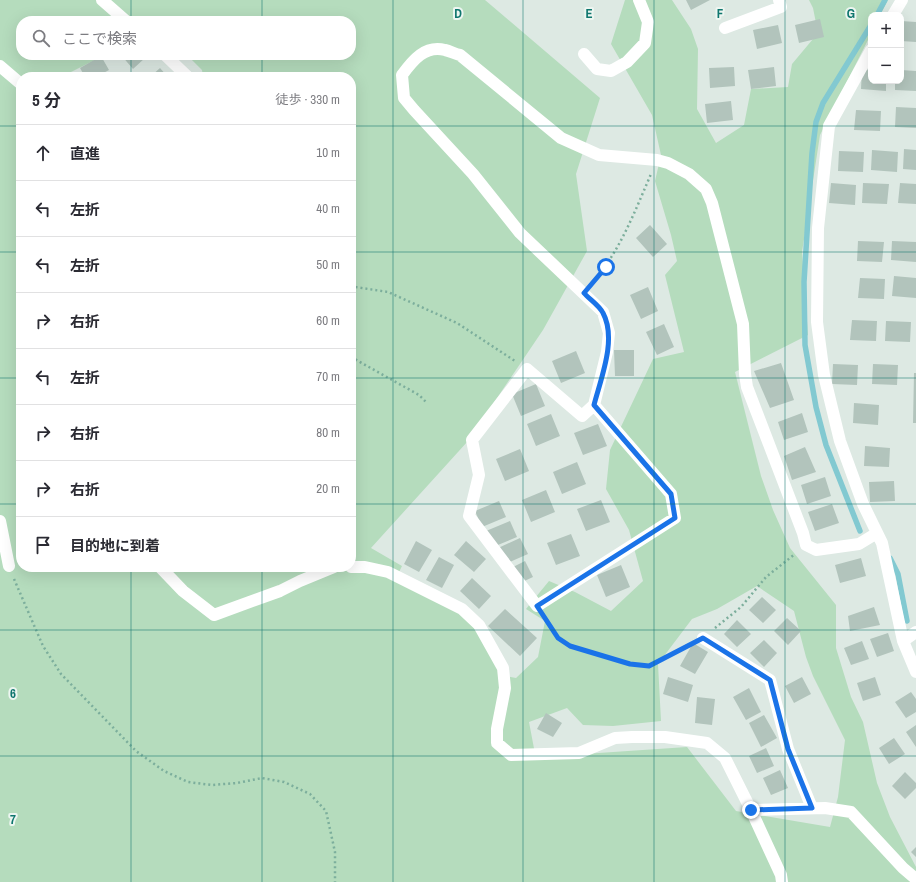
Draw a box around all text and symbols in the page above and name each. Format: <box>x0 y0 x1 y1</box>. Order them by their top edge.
text: D <box>454 5 462 22</box>
text: E <box>585 5 593 22</box>
text: F <box>717 5 724 22</box>
text: G <box>847 5 855 22</box>
map controls <box>868 12 904 84</box>
button: + <box>868 12 904 48</box>
search box <box>16 16 356 60</box>
icon: search <box>30 27 52 49</box>
text: ここで検索 <box>62 28 137 49</box>
button: − <box>868 48 904 84</box>
text: 5 分 <box>32 88 61 111</box>
text: 徒歩 · 330 m <box>275 91 340 108</box>
icon: ahead <box>32 142 54 164</box>
text: 直進 <box>70 143 100 164</box>
text: 10 m <box>316 144 340 161</box>
icon: left <box>32 198 54 220</box>
text: 左折 <box>70 199 100 220</box>
text: 40 m <box>316 200 340 217</box>
icon: left <box>32 254 54 276</box>
text: 左折 <box>70 255 100 276</box>
text: 50 m <box>316 256 340 273</box>
route start <box>597 258 615 276</box>
icon: right <box>32 310 54 332</box>
text: 右折 <box>70 311 100 332</box>
text: 60 m <box>316 312 340 329</box>
icon: left <box>32 366 54 388</box>
text: 左折 <box>70 367 100 388</box>
text: 70 m <box>316 368 340 385</box>
icon: right <box>32 422 54 444</box>
text: 右折 <box>70 423 100 444</box>
text: 80 m <box>316 424 340 441</box>
icon: right <box>32 478 54 500</box>
text: 右折 <box>70 479 100 500</box>
text: 20 m <box>316 480 340 497</box>
icon: arrive <box>32 534 54 556</box>
text: 目的地に到着 <box>70 535 160 556</box>
text: 6 <box>10 685 16 702</box>
route end <box>742 801 760 819</box>
text: 7 <box>10 811 16 828</box>

